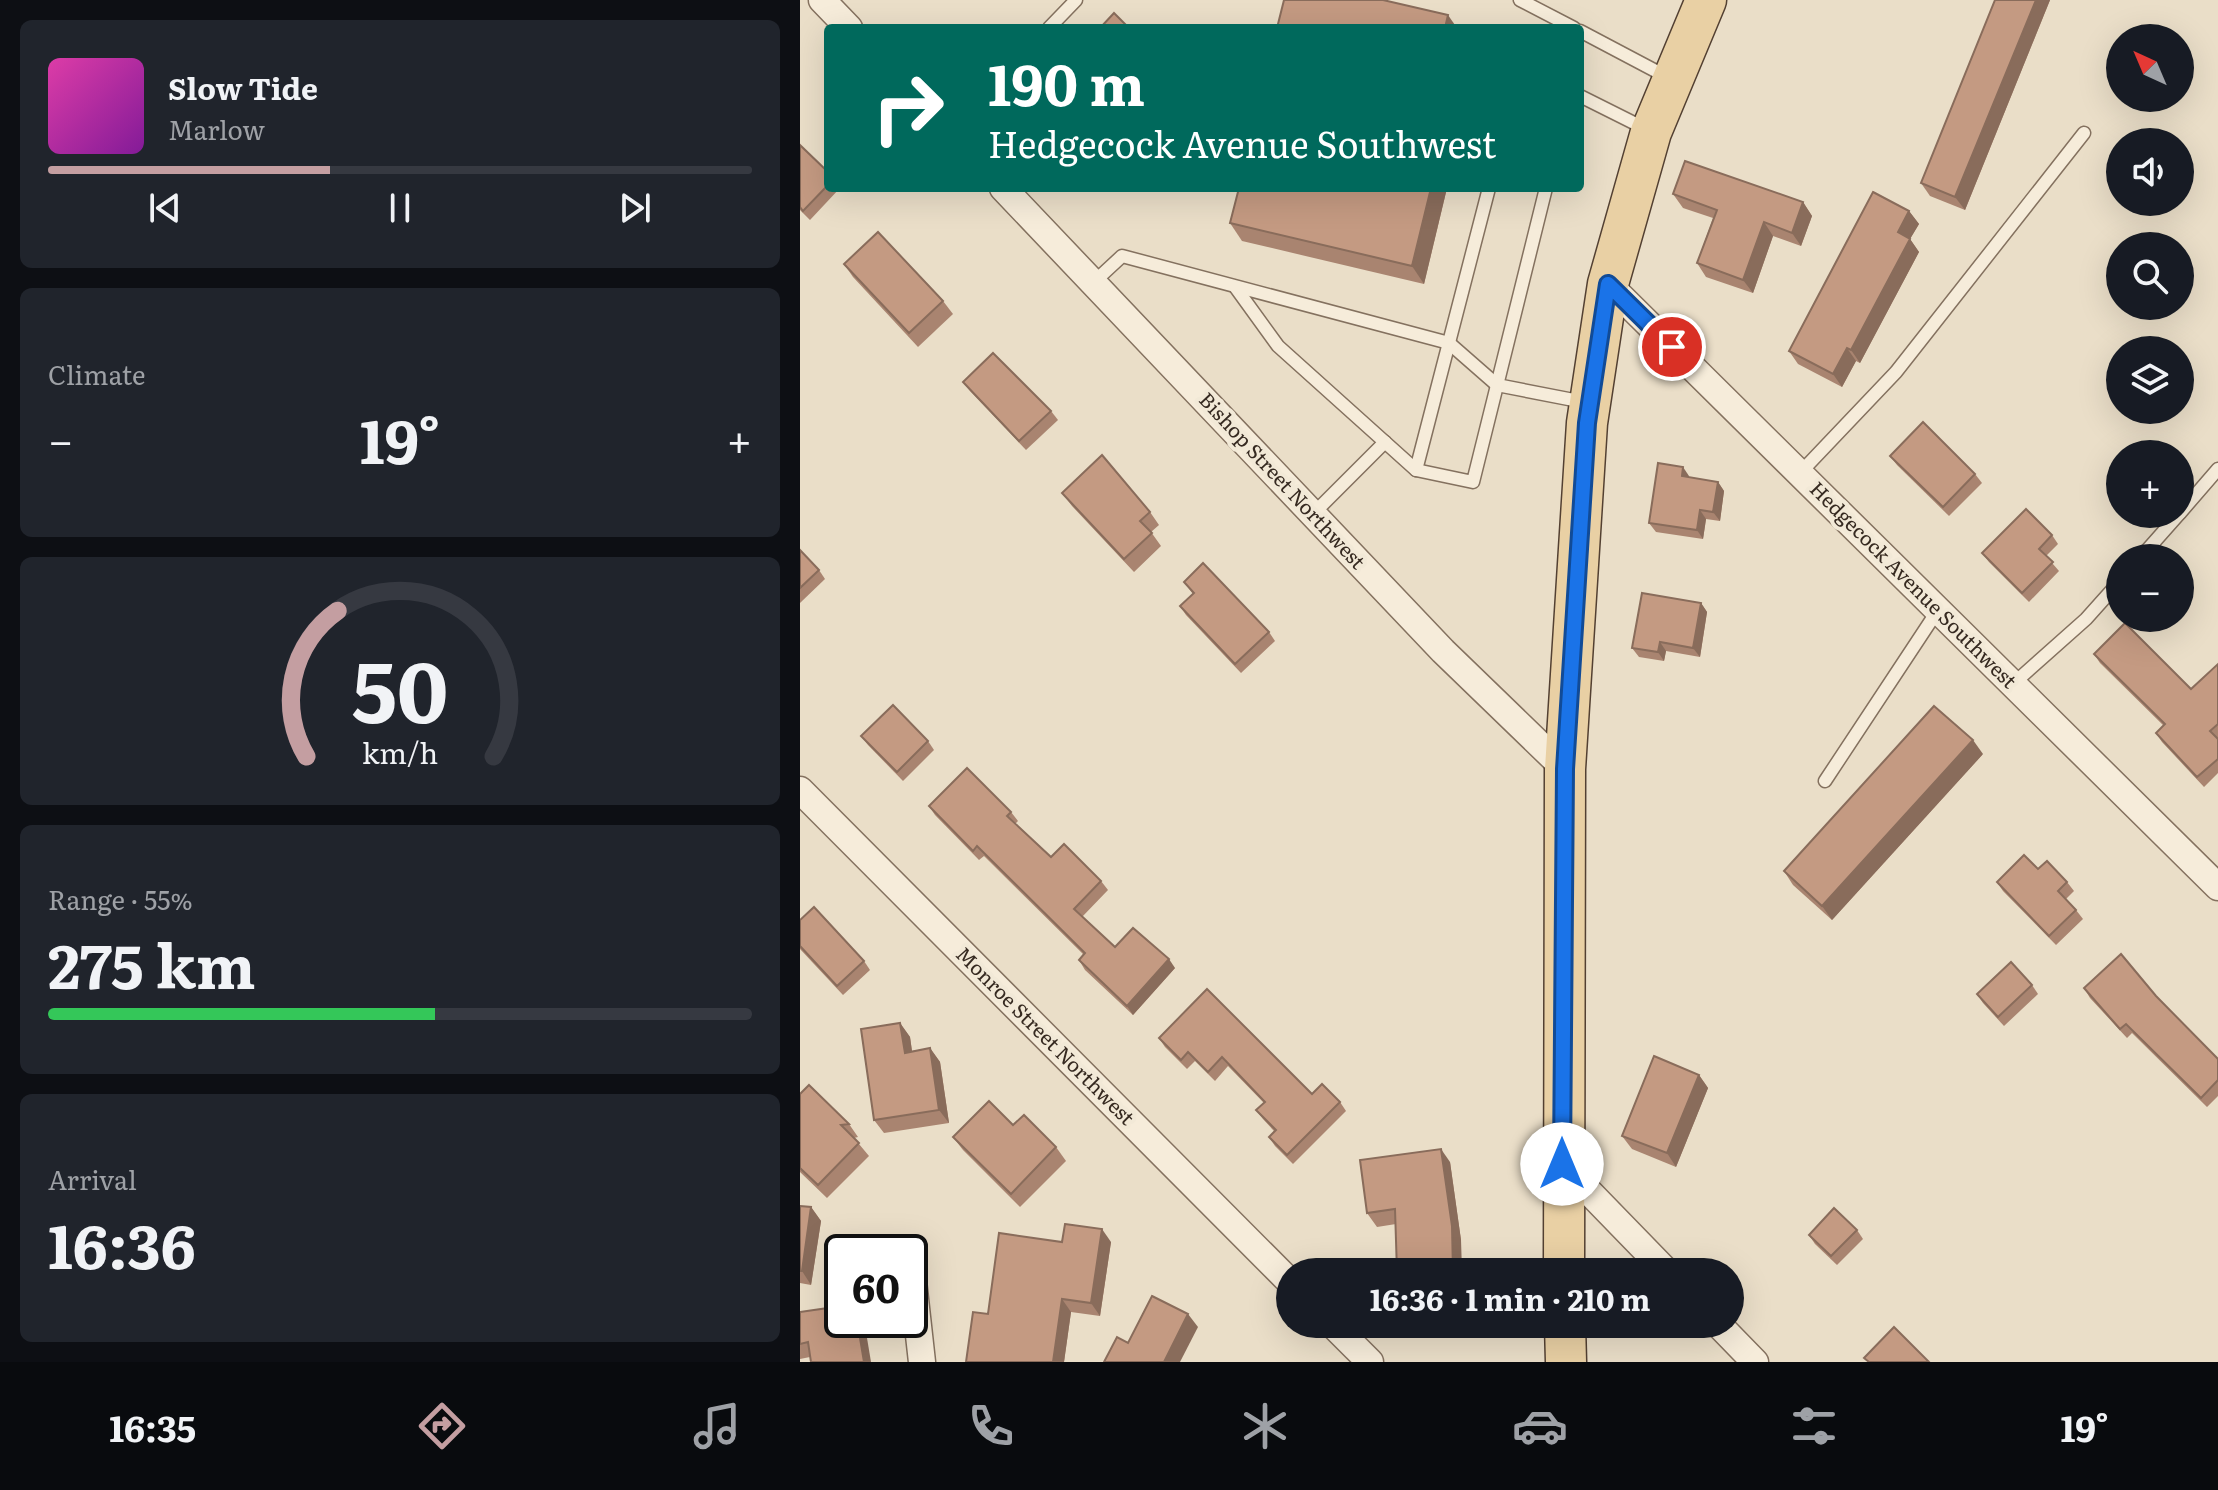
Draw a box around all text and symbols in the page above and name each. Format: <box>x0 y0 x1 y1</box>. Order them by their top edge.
north arrow <box>2106 24 2194 112</box>
map controls <box>2106 24 2194 632</box>
text: 190 m <box>988 40 1145 123</box>
icon: right <box>856 56 960 160</box>
text: Slow Tide <box>168 65 318 109</box>
text: Marlow <box>168 109 265 148</box>
text: Hedgecock Avenue Southwest <box>988 116 1496 169</box>
button: sound <box>2106 128 2194 216</box>
icon: previous <box>143 186 187 230</box>
icon: pause <box>378 186 422 230</box>
icon: next <box>613 186 657 230</box>
button: search <box>2106 232 2194 320</box>
pin <box>1638 313 1706 381</box>
icon: arrive <box>1650 325 1694 369</box>
button: layers <box>2106 336 2194 424</box>
text: Climate <box>48 354 146 393</box>
street label: Bishop Street Northwest <box>1193 384 1374 575</box>
text: 19° <box>360 393 440 482</box>
text: − <box>48 405 74 471</box>
text: + <box>726 405 752 471</box>
button: + <box>2106 440 2194 528</box>
street label: Hedgecock Avenue Southwest <box>1804 473 2025 694</box>
button: − <box>2106 544 2194 632</box>
text: 50 <box>352 625 448 749</box>
text: km/h <box>362 730 438 773</box>
text: Range · 55% <box>48 879 193 918</box>
text: 275 km <box>48 918 256 1007</box>
street label: Monroe Street Northwest <box>950 938 1143 1131</box>
position arrow <box>1520 1122 1604 1206</box>
text: Arrival <box>48 1159 137 1198</box>
text: 16:36 <box>48 1198 196 1287</box>
speed limit sign: 60 <box>824 1234 928 1338</box>
text: 16:36 · 1 min · 210 m <box>1370 1276 1650 1320</box>
icon: directions <box>414 1398 470 1454</box>
icon: music <box>689 1398 745 1454</box>
icon: phone <box>963 1398 1019 1454</box>
icon: climate <box>1237 1398 1293 1454</box>
icon: car <box>1512 1398 1568 1454</box>
icon: filters <box>1786 1398 1842 1454</box>
text: 16:35 <box>109 1400 196 1453</box>
text: 19° <box>2060 1400 2109 1453</box>

